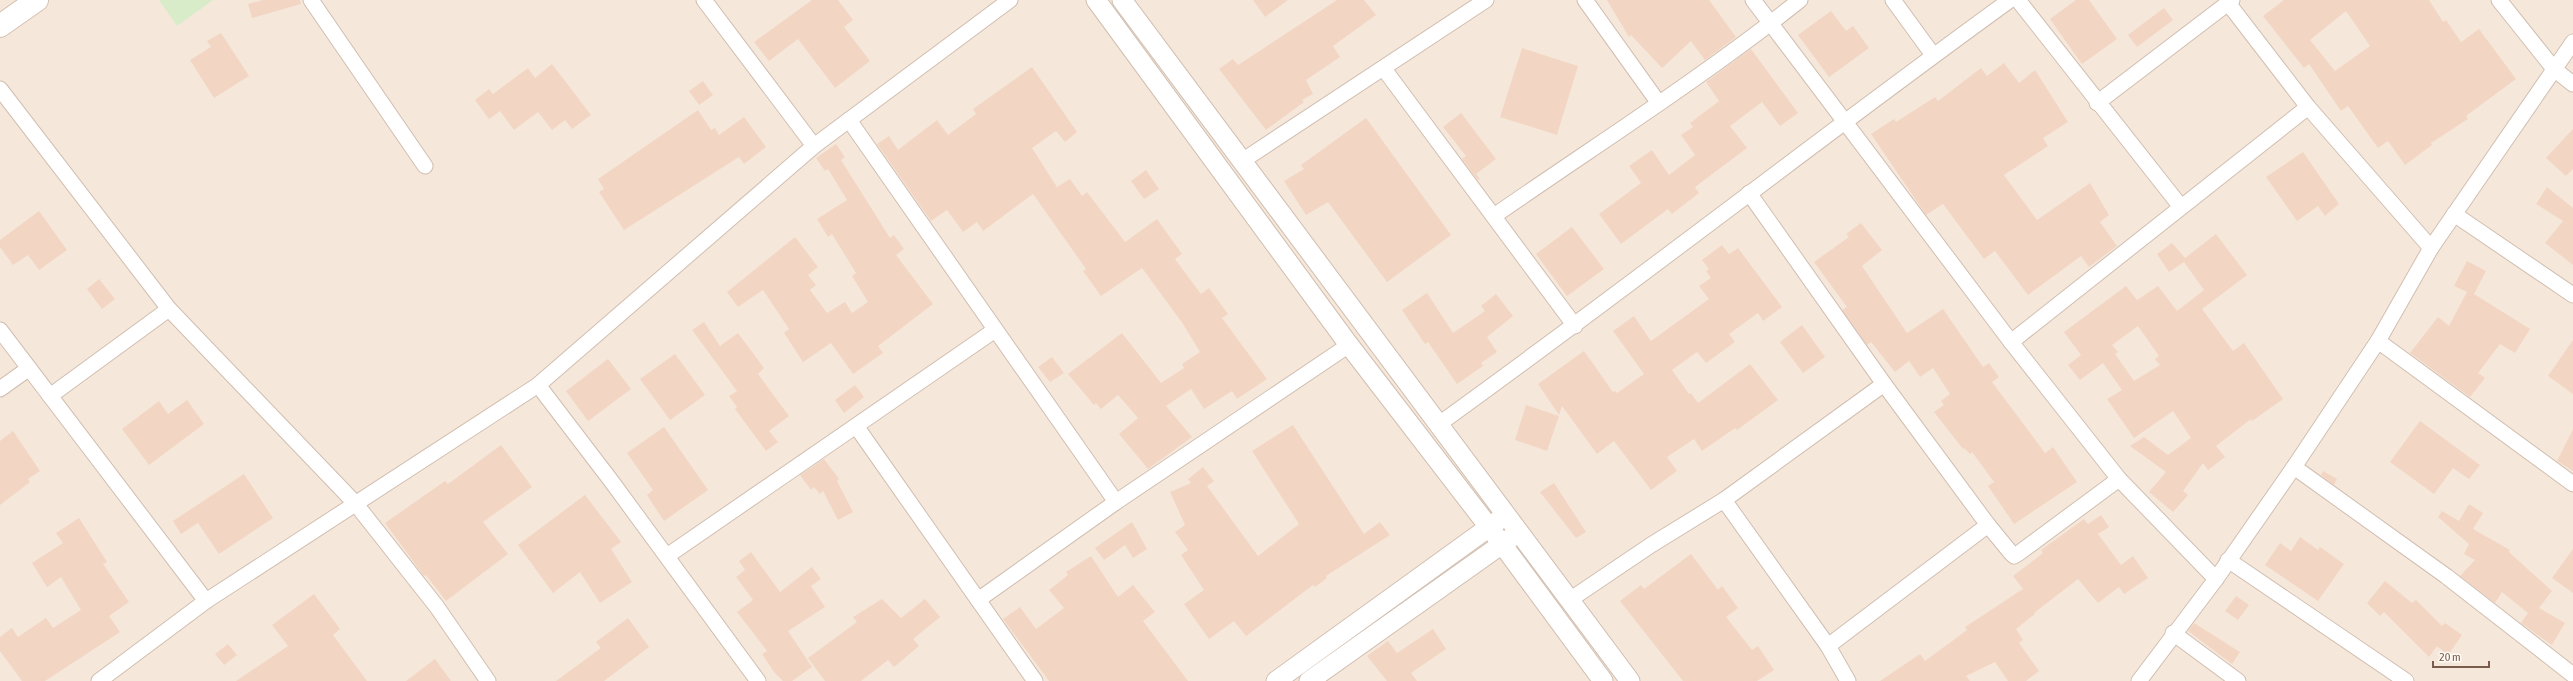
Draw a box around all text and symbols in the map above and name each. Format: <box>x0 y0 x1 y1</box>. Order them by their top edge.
scale bar <box>2433 643 2489 669</box>
text: 20 m <box>2439 650 2461 664</box>

